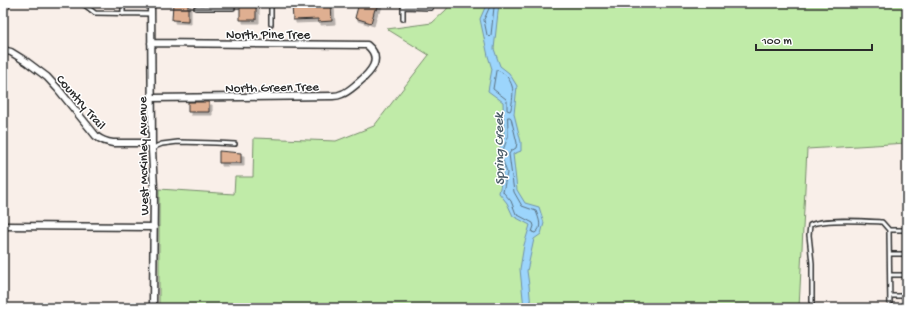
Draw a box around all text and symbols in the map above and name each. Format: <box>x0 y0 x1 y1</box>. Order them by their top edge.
scale bar <box>756 26 872 52</box>
street label: North Pine Tree <box>226 28 310 43</box>
text: 100 m <box>761 35 792 49</box>
street label: Country Trail <box>52 72 108 133</box>
street label: North Green Tree <box>225 80 319 97</box>
street label: West McKinley Avenue <box>136 96 153 215</box>
water label: Spring Creek <box>491 111 510 185</box>

